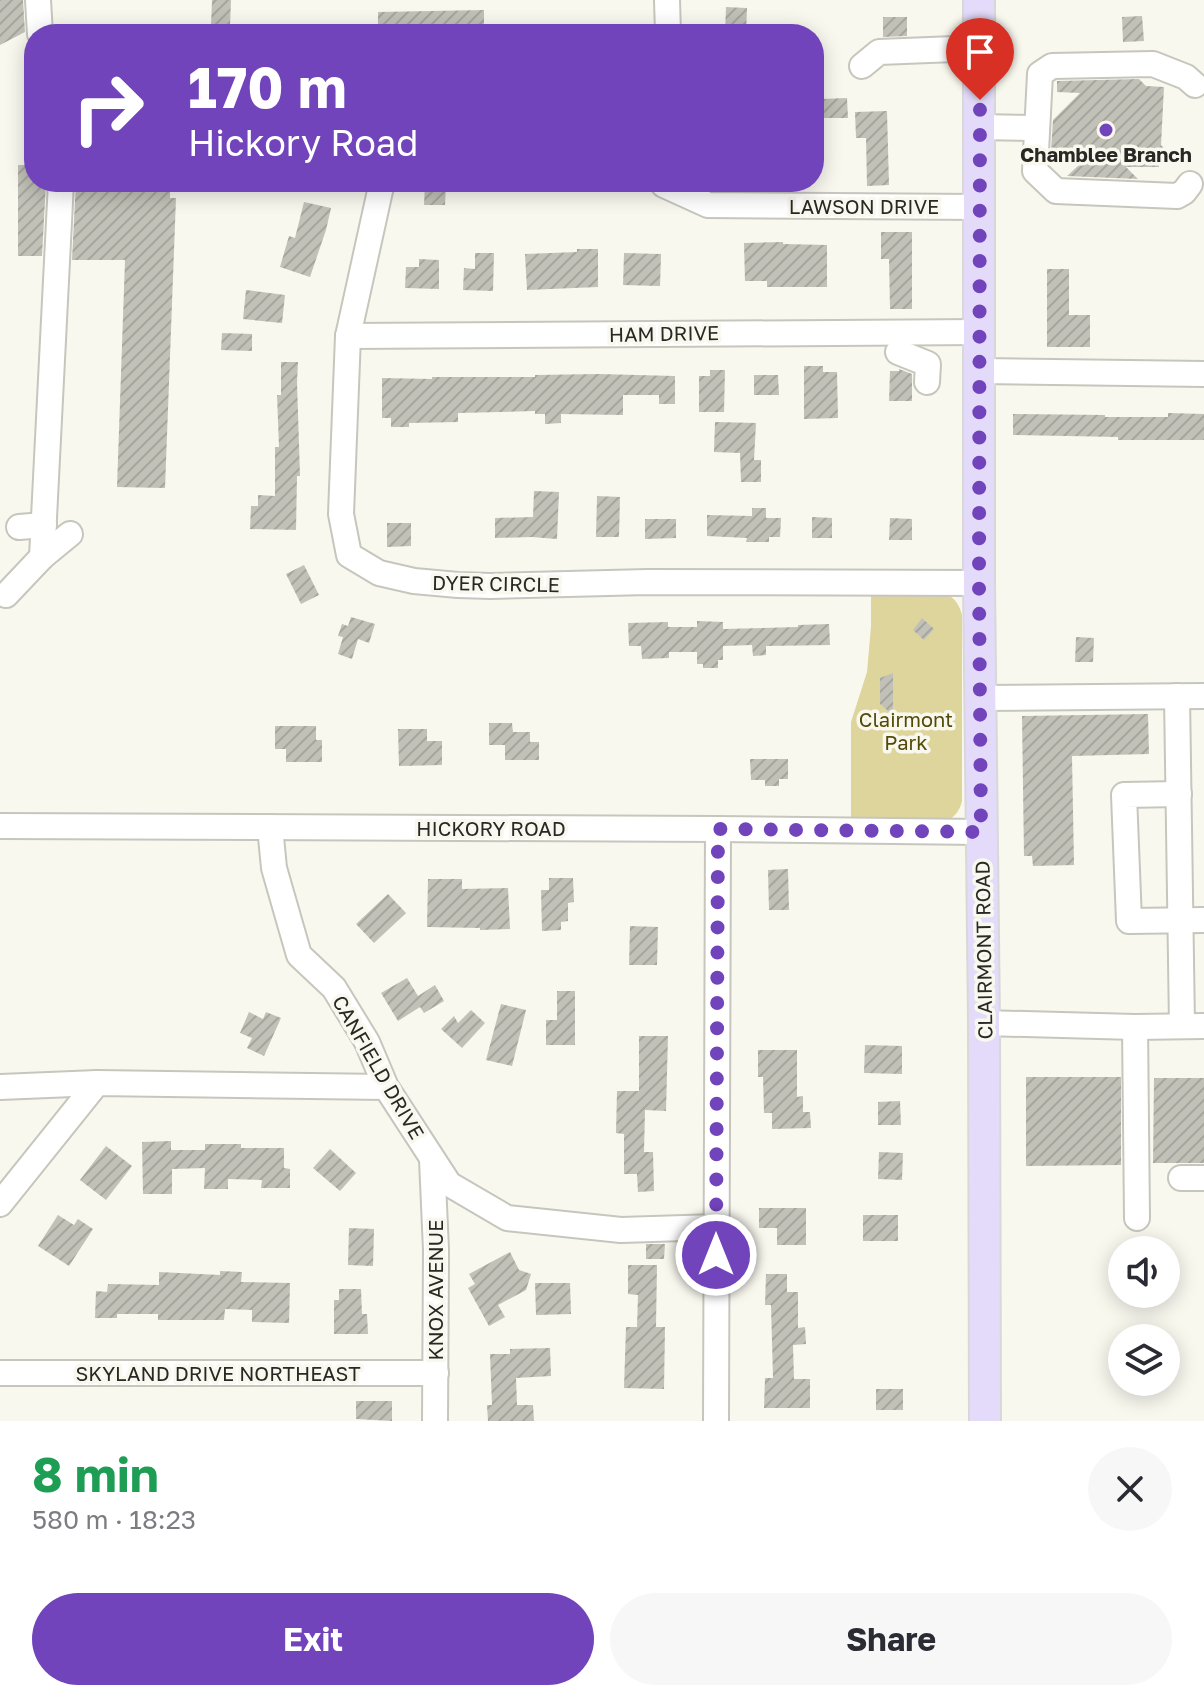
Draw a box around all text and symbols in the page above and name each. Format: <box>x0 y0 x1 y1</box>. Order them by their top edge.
pin <box>946 18 1014 100</box>
icon: arrive <box>958 30 1002 74</box>
text: 170 m <box>188 53 347 120</box>
icon: right <box>56 56 160 160</box>
text: Hickory Road <box>188 121 418 164</box>
marker: Chamblee Branch <box>1097 121 1115 139</box>
place label: Chamblee Branch <box>1020 142 1192 166</box>
street label: LAWSON DRIVE <box>789 194 939 218</box>
street label: HAM DRIVE <box>609 320 719 346</box>
street label: DYER CIRCLE <box>432 570 560 596</box>
park label: Clairmont Park <box>859 707 953 754</box>
street label: HICKORY ROAD <box>416 816 566 840</box>
street label: CLAIRMONT ROAD <box>969 860 997 1040</box>
street label: CANFIELD DRIVE <box>328 991 430 1143</box>
position arrow <box>674 1213 758 1297</box>
street label: KNOX AVENUE <box>423 1220 447 1360</box>
map controls <box>1108 1236 1180 1396</box>
button: sound <box>1108 1236 1180 1308</box>
button: layers <box>1108 1324 1180 1396</box>
street label: SKYLAND DRIVE NORTHEAST <box>75 1361 361 1385</box>
text: 8 min <box>32 1445 159 1503</box>
button: close <box>1088 1447 1172 1531</box>
text: 580 m · 18:23 <box>32 1504 196 1535</box>
button: Exit <box>32 1593 594 1685</box>
button: Share <box>610 1593 1172 1685</box>

